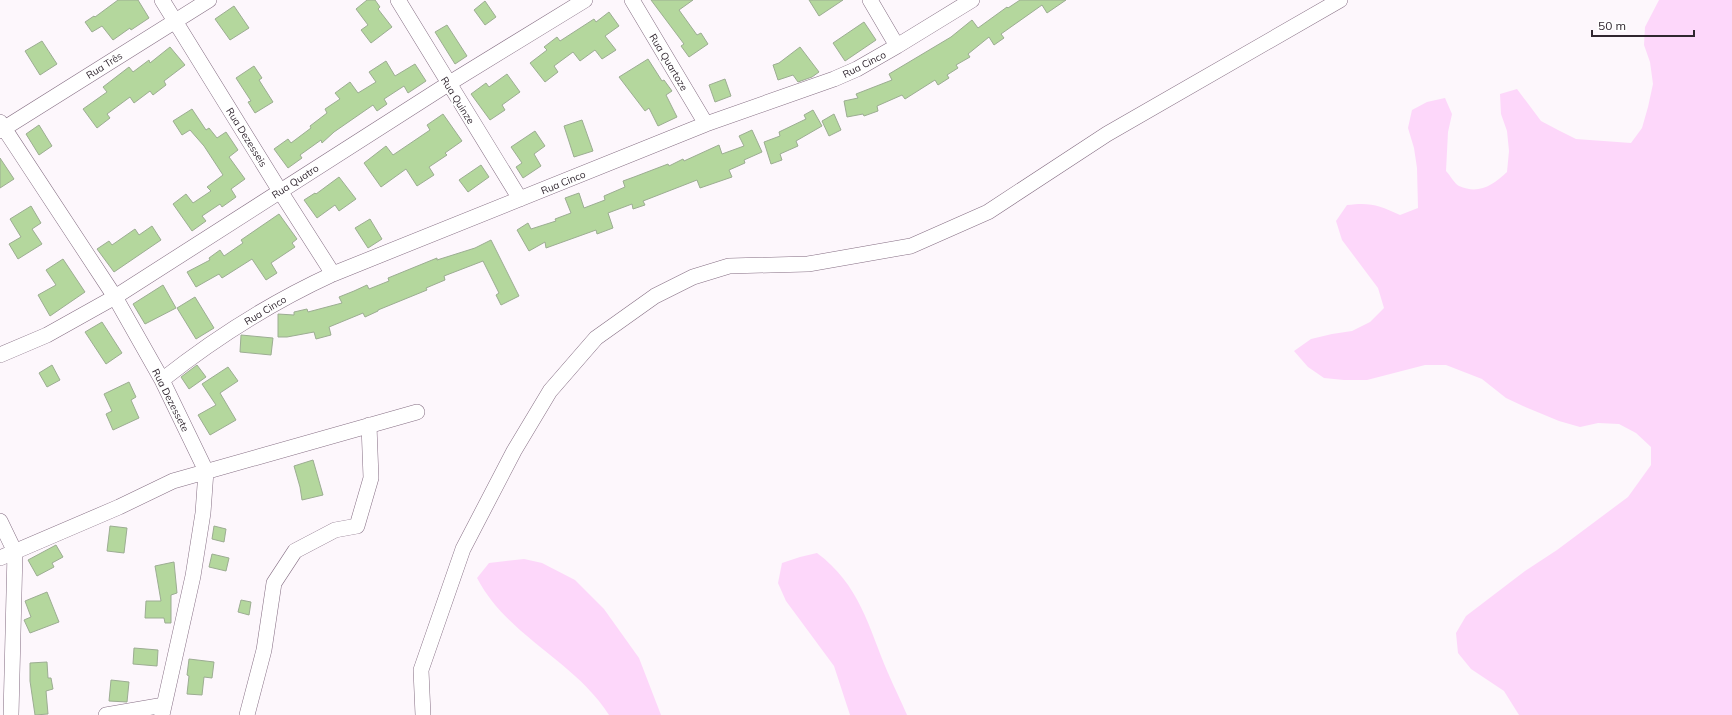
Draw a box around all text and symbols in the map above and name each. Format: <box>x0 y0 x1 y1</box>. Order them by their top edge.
scale bar <box>1592 12 1694 38</box>
text: 50 m <box>1598 18 1626 33</box>
street label: Rua Quartoze <box>646 31 691 93</box>
street label: Rua Cinco <box>840 48 888 81</box>
street label: Rua Três <box>84 49 125 82</box>
street label: Rua Quinze <box>438 74 477 126</box>
street label: Rua Dezesseis <box>223 105 270 169</box>
street label: Rua Quatro <box>269 161 322 201</box>
street label: Rua Cinco <box>539 168 588 197</box>
street label: Rua Cinco <box>242 293 289 328</box>
street label: Rua Dezessete <box>149 367 192 434</box>

